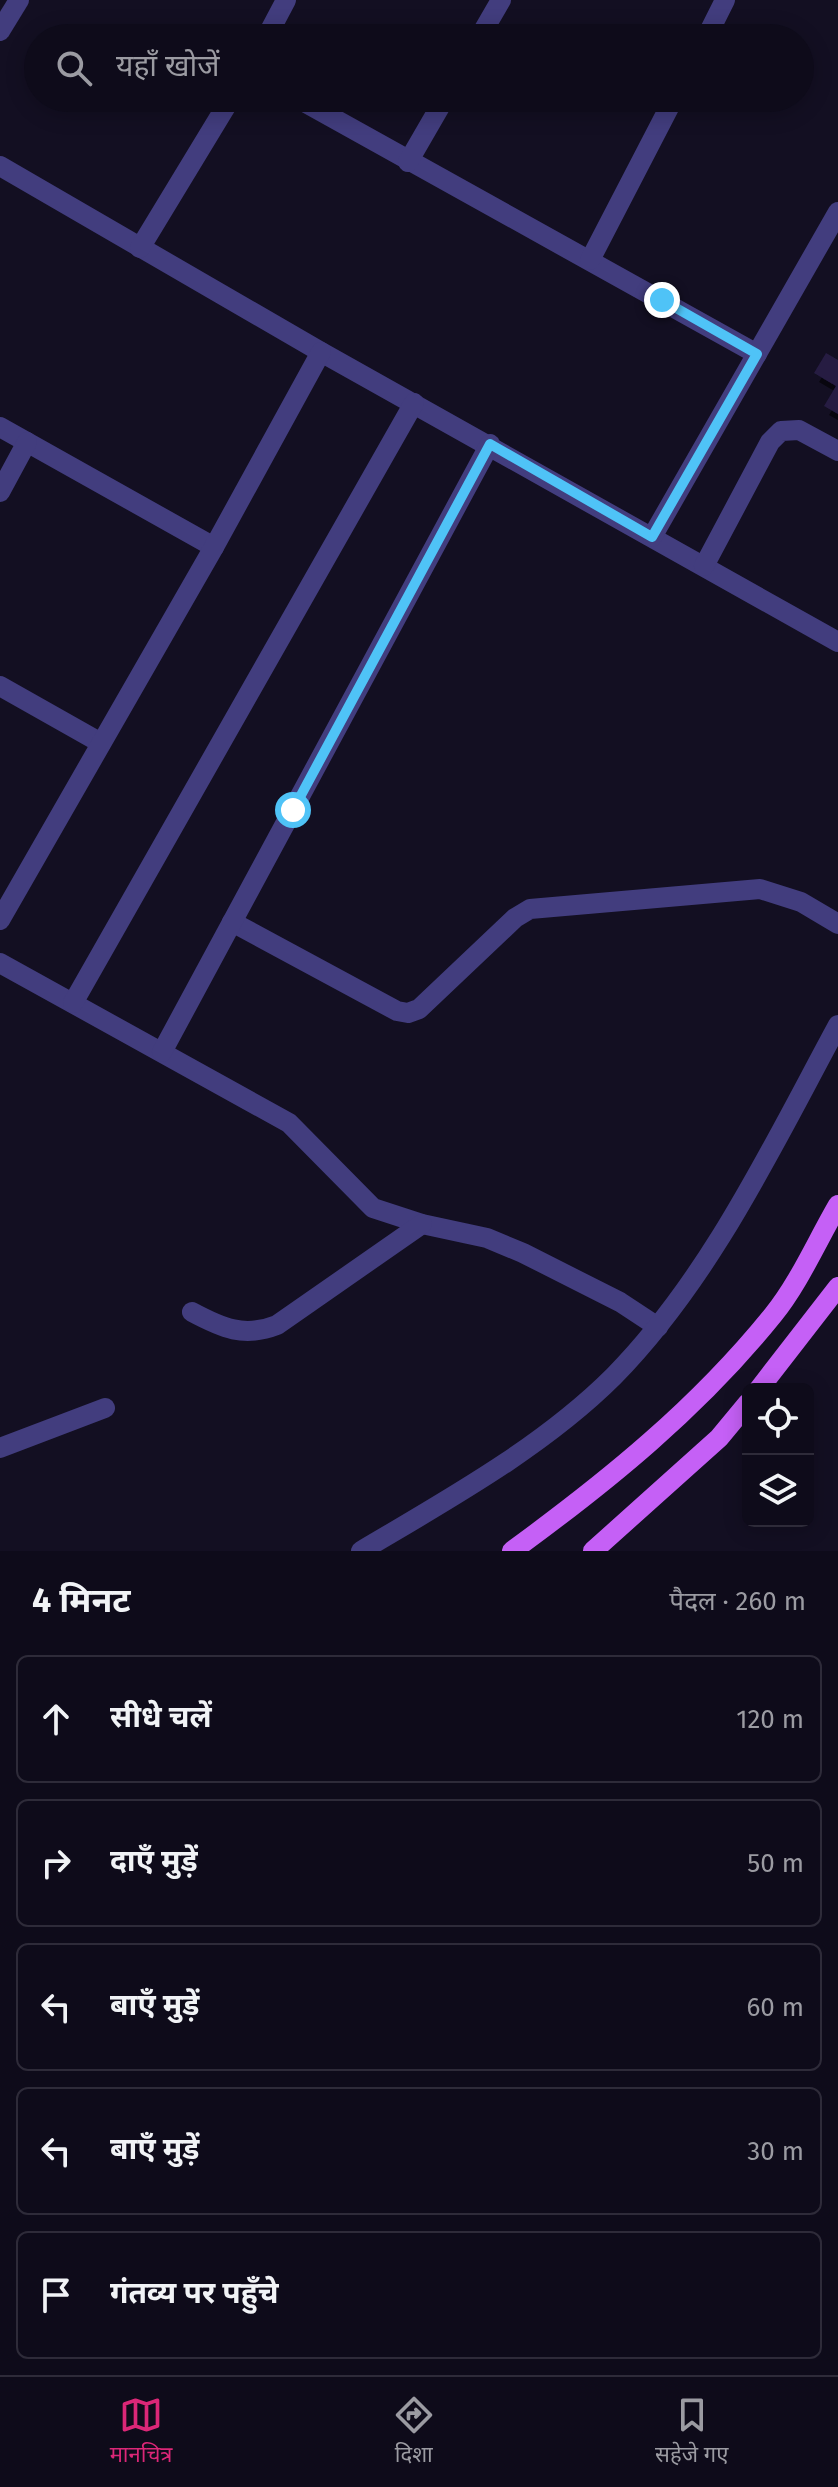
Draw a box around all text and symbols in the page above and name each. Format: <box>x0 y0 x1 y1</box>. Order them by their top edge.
search box <box>24 24 814 112</box>
icon: search <box>52 46 96 90</box>
text: यहाँ खोजें <box>116 48 220 84</box>
route end <box>644 282 680 318</box>
route start <box>275 792 311 828</box>
map controls <box>742 1383 814 1527</box>
button: locate <box>742 1383 814 1455</box>
button: layers <box>742 1455 814 1527</box>
text: 4 मिनट <box>32 1580 131 1621</box>
text: पैदल · 260 m <box>669 1586 806 1617</box>
icon: ahead <box>34 1697 78 1741</box>
text: सीधे चलें <box>110 1699 212 1735</box>
text: 120 m <box>736 1704 804 1735</box>
icon: right <box>34 1841 78 1885</box>
text: दाएँ मुड़ें <box>110 1843 198 1879</box>
text: 50 m <box>747 1848 804 1879</box>
icon: left <box>34 1985 78 2029</box>
text: बाएँ मुड़ें <box>110 1987 199 2023</box>
text: 60 m <box>746 1992 804 2023</box>
icon: left <box>34 2129 78 2173</box>
text: बाएँ मुड़ें <box>110 2131 199 2167</box>
text: 30 m <box>747 2136 804 2167</box>
icon: arrive <box>34 2273 78 2317</box>
text: गंतव्य पर पहुँचे <box>110 2275 278 2311</box>
tab: मानचित्र <box>110 2393 173 2471</box>
tab: दिशा <box>392 2393 436 2471</box>
tab: सहेजे गए <box>655 2393 728 2471</box>

